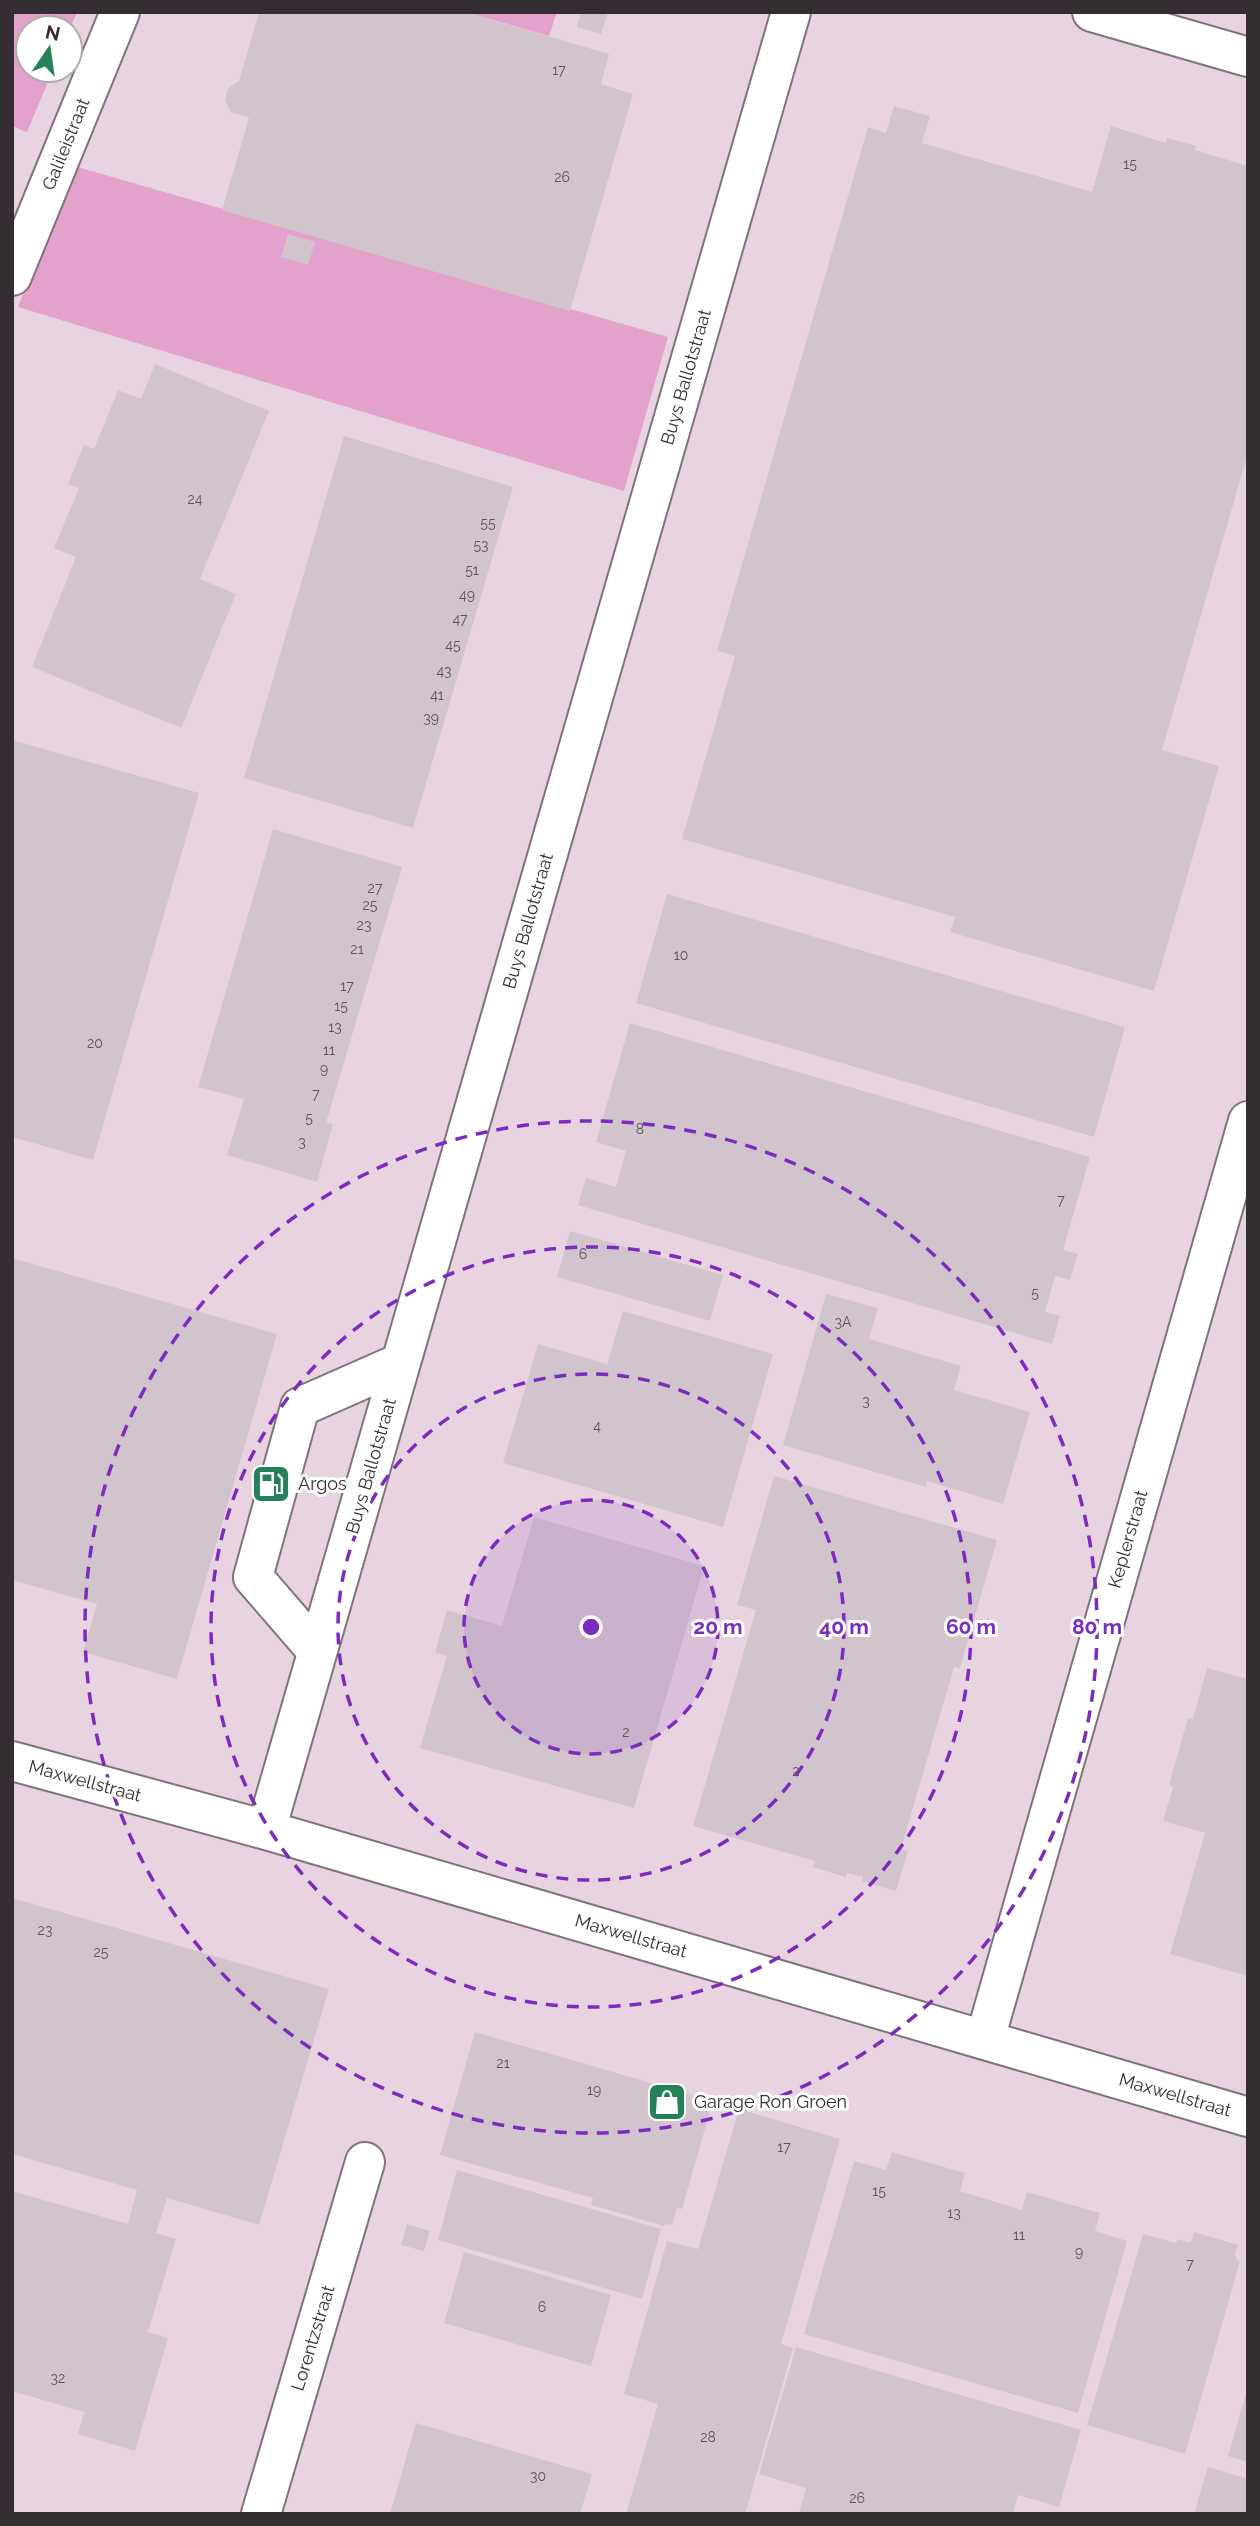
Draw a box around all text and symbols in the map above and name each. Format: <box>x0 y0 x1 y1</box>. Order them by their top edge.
north arrow <box>14 14 84 84</box>
text: N <box>43 20 62 45</box>
house number: 17 <box>552 62 566 78</box>
street label: Galileistraat <box>38 95 94 193</box>
house number: 15 <box>1123 156 1137 172</box>
house number: 26 <box>554 169 570 185</box>
street label: Buys Ballotstraat <box>656 307 715 447</box>
house number: 24 <box>188 491 203 507</box>
house number: 55 <box>480 515 496 531</box>
house number: 53 <box>473 537 489 553</box>
house number: 51 <box>465 562 479 578</box>
house number: 49 <box>459 587 475 603</box>
house number: 47 <box>452 611 468 627</box>
house number: 45 <box>445 637 461 653</box>
house number: 43 <box>436 663 452 679</box>
house number: 41 <box>430 687 444 703</box>
house number: 39 <box>423 710 439 726</box>
street label: Buys Ballotstraat <box>498 851 557 991</box>
house number: 27 <box>368 880 383 896</box>
house number: 25 <box>363 897 378 913</box>
house number: 23 <box>357 917 371 933</box>
house number: 21 <box>350 941 364 957</box>
house number: 10 <box>674 947 688 963</box>
house number: 17 <box>340 978 354 994</box>
house number: 15 <box>334 998 348 1014</box>
house number: 13 <box>328 1019 342 1035</box>
house number: 20 <box>87 1035 103 1051</box>
house number: 11 <box>323 1042 335 1058</box>
house number: 9 <box>320 1061 328 1077</box>
house number: 7 <box>312 1086 320 1102</box>
house number: 5 <box>305 1110 313 1126</box>
house number: 8 <box>636 1121 644 1137</box>
house number: 3 <box>298 1134 306 1150</box>
house number: 7 <box>1057 1192 1065 1208</box>
house number: 6 <box>579 1246 587 1262</box>
house number: 5 <box>1031 1285 1039 1301</box>
house number: 3A <box>835 1314 852 1330</box>
house number: 3 <box>862 1393 870 1409</box>
street label: Buys Ballotstraat <box>341 1396 400 1536</box>
house number: 4 <box>593 1418 601 1434</box>
fuel station icon: Argos <box>250 1463 292 1505</box>
place label: Argos <box>298 1473 347 1494</box>
street label: Keplerstraat <box>1103 1487 1152 1590</box>
text: 20 m <box>693 1614 743 1639</box>
text: 40 m <box>819 1614 869 1639</box>
text: 60 m <box>946 1614 996 1639</box>
text: 80 m <box>1072 1614 1122 1639</box>
centre of rings <box>579 1615 603 1639</box>
house number: 2 <box>622 1724 630 1740</box>
street label: Maxwellstraat <box>26 1755 144 1806</box>
house number: 2 <box>792 1763 800 1779</box>
street label: Maxwellstraat <box>573 1909 690 1962</box>
house number: 23 <box>38 1922 52 1938</box>
house number: 25 <box>94 1944 109 1960</box>
house number: 21 <box>496 2055 510 2071</box>
street label: Maxwellstraat <box>1117 2068 1234 2121</box>
shop icon: Garage Ron Groen <box>646 2081 688 2123</box>
house number: 19 <box>587 2082 601 2098</box>
place label: Garage Ron Groen <box>694 2091 847 2112</box>
house number: 17 <box>777 2139 791 2155</box>
house number: 15 <box>872 2183 886 2199</box>
house number: 13 <box>947 2205 961 2221</box>
house number: 11 <box>1013 2227 1025 2243</box>
house number: 9 <box>1075 2244 1083 2260</box>
house number: 7 <box>1186 2256 1194 2272</box>
street label: Lorentzstraat <box>286 2282 339 2393</box>
house number: 6 <box>538 2299 546 2315</box>
house number: 32 <box>51 2370 65 2386</box>
house number: 28 <box>700 2429 716 2445</box>
house number: 30 <box>530 2468 546 2484</box>
house number: 26 <box>849 2490 865 2506</box>

